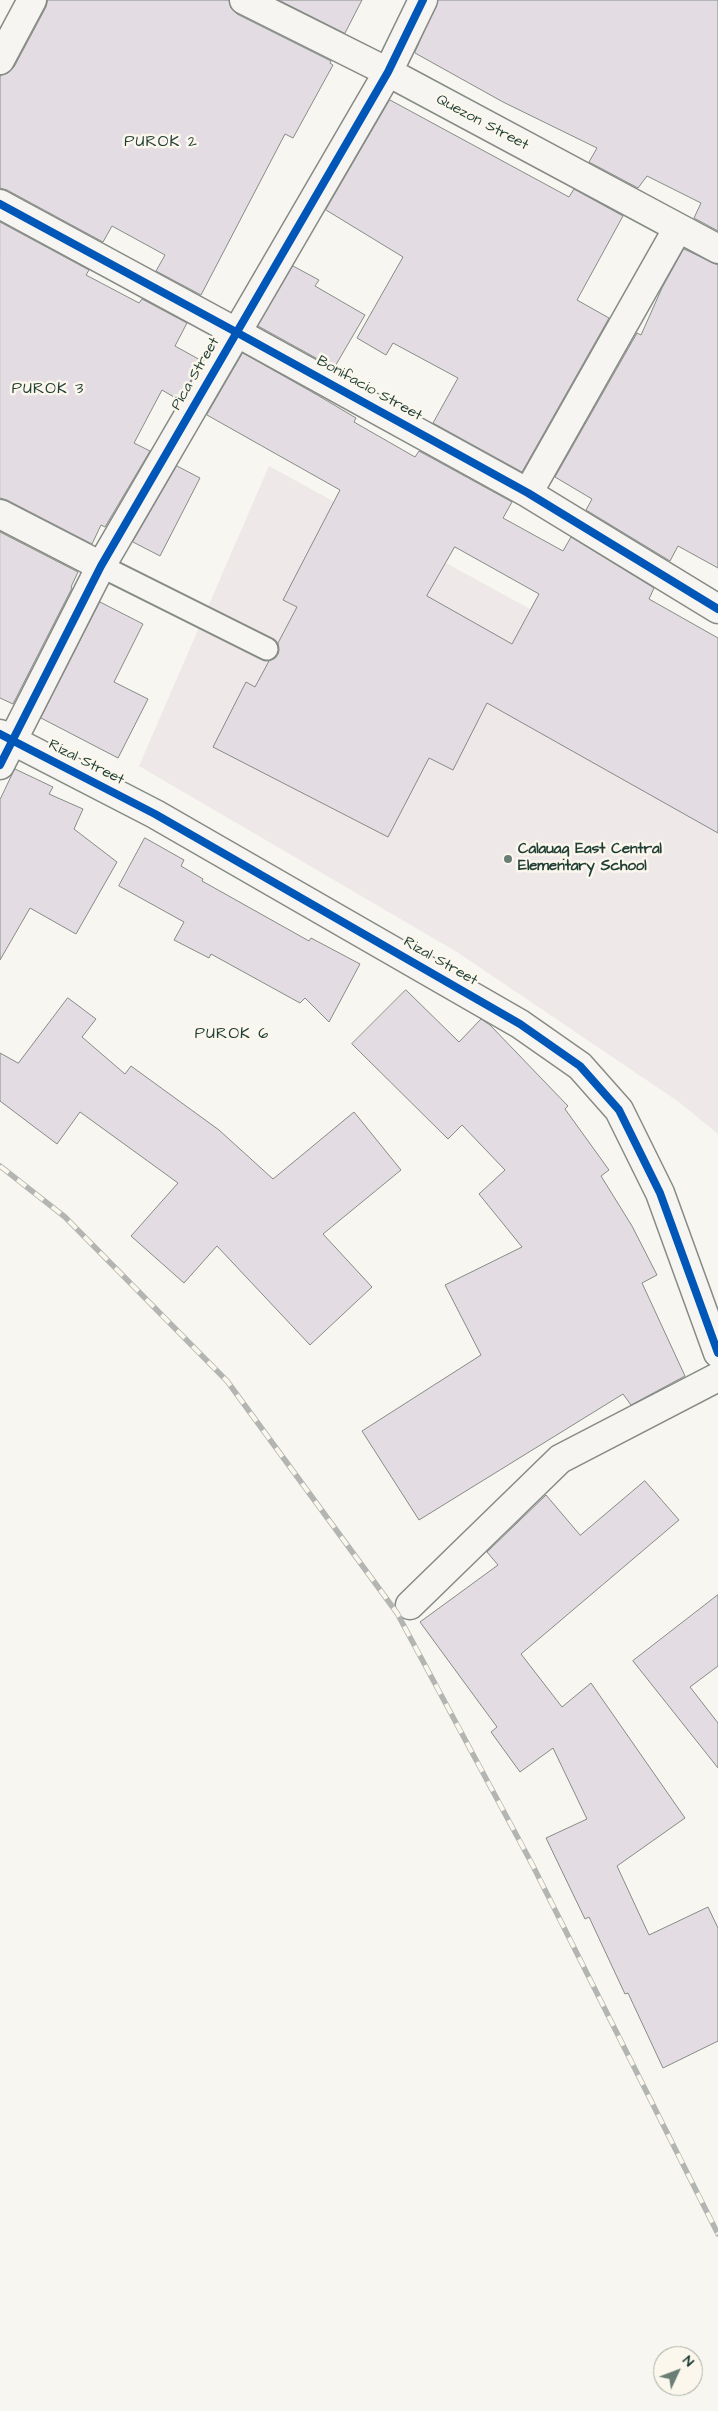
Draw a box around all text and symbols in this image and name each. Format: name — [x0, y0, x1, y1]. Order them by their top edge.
street label: Quezon Street — [433, 91, 531, 155]
district label: PUROK 2 — [123, 133, 199, 153]
street label: Pica Street — [168, 334, 224, 414]
street label: Bonifacio Street — [313, 353, 425, 425]
district label: PUROK 3 — [11, 380, 85, 400]
street label: Rizal Street — [45, 736, 127, 790]
place label: Calauag East Central Elementary School — [518, 841, 662, 876]
marker: Calauag East Central Elementary School — [502, 853, 514, 865]
street label: Rizal Street — [400, 934, 480, 990]
district label: PUROK 6 — [194, 1025, 270, 1045]
north arrow — [653, 2346, 703, 2396]
text: N — [678, 2351, 699, 2371]

